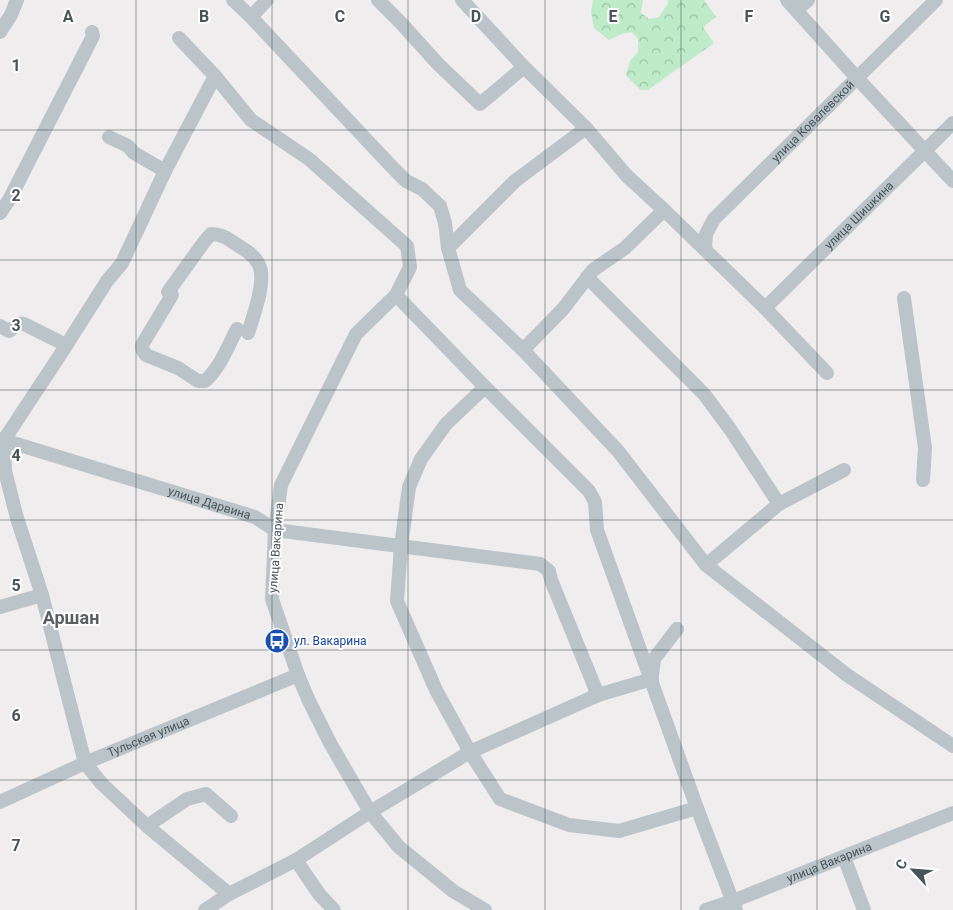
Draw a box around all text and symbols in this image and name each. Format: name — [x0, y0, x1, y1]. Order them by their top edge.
text: A — [63, 7, 74, 26]
text: B — [199, 7, 209, 26]
text: C — [335, 7, 345, 26]
text: D — [471, 7, 481, 26]
text: E — [609, 7, 618, 26]
text: F — [745, 7, 754, 26]
text: G — [880, 7, 891, 26]
text: 1 — [11, 56, 21, 75]
street label: улица Ковалевской — [769, 78, 857, 165]
street label: улица Шишкина — [822, 179, 896, 252]
text: 2 — [11, 186, 21, 205]
text: 3 — [11, 316, 21, 335]
text: 4 — [11, 446, 21, 465]
street label: улица Дарвина — [166, 484, 252, 522]
street label: улица Вакарина — [266, 503, 286, 593]
text: 5 — [11, 576, 21, 595]
district label: Аршан — [43, 607, 99, 628]
bus stop icon: ул. Вакарина — [264, 628, 290, 654]
place label: ул. Вакарина — [294, 634, 367, 648]
text: 6 — [11, 706, 21, 725]
street label: Тульская улица — [105, 714, 191, 760]
text: 7 — [11, 836, 21, 855]
street label: улица Вакарина — [785, 839, 874, 886]
north arrow — [888, 845, 938, 895]
text: С — [892, 857, 911, 872]

